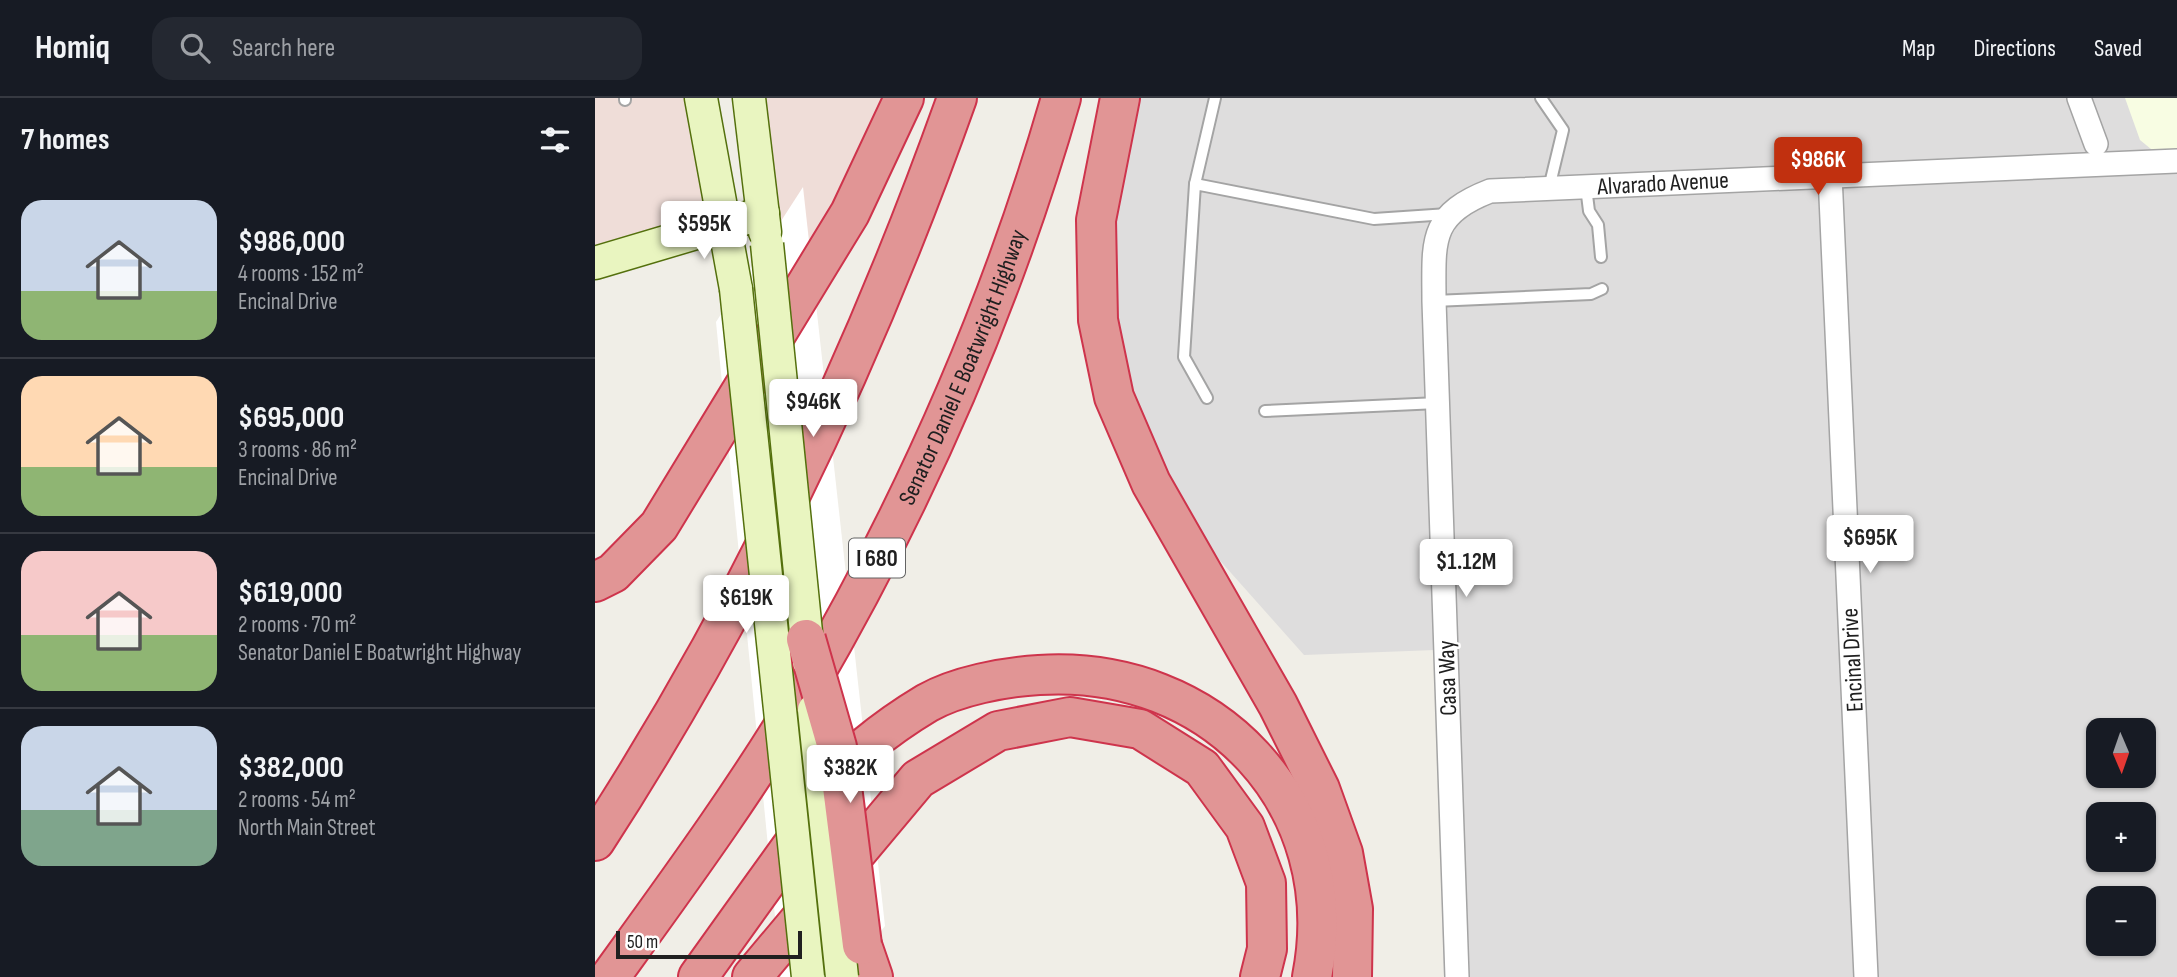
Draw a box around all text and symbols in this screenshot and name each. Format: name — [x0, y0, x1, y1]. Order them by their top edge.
search box — [152, 17, 642, 80]
text: Homiq — [35, 28, 110, 68]
icon: search — [176, 29, 214, 67]
text: Search here — [232, 33, 335, 64]
text: Map — [1902, 34, 1935, 63]
text: Directions — [1973, 34, 2056, 63]
text: Saved — [2094, 34, 2142, 63]
icon: filters — [536, 121, 574, 159]
text: 7 homes — [21, 122, 109, 158]
pin: $986K — [1769, 138, 1867, 197]
text: $986K — [1790, 146, 1846, 174]
street label: Alvarado Avenue — [1596, 166, 1729, 201]
pin: $595K — [655, 202, 753, 261]
text: $595K — [677, 210, 731, 238]
text: $986,000 — [238, 224, 345, 260]
street label: Senator Daniel E Boatwright Highway — [892, 226, 1033, 510]
icon: home — [77, 228, 161, 312]
text: 4 rooms · 152 m² — [238, 260, 364, 288]
text: Encinal Drive — [238, 288, 338, 316]
pin: $946K — [764, 380, 862, 439]
text: $946K — [785, 388, 841, 416]
text: $695,000 — [238, 400, 344, 436]
icon: home — [77, 404, 161, 488]
text: 3 rooms · 86 m² — [238, 436, 357, 464]
text: Encinal Drive — [238, 464, 338, 492]
pin: $695K — [1821, 516, 1919, 575]
text: $695K — [1843, 524, 1897, 552]
road number: I 680 — [849, 538, 905, 578]
pin: $1.12M — [1409, 540, 1523, 599]
text: $1.12M — [1436, 548, 1496, 576]
text: $619,000 — [238, 575, 343, 611]
pin: $619K — [697, 575, 795, 635]
icon: home — [77, 579, 161, 663]
text: $619K — [719, 584, 773, 612]
street label: Encinal Drive — [1835, 607, 1870, 713]
text: 2 rooms · 70 m² — [238, 611, 356, 639]
text: Senator Daniel E Boatwright Highway — [238, 639, 521, 667]
street label: Casa Way — [1432, 640, 1463, 716]
north arrow — [2086, 718, 2156, 788]
map controls — [2086, 718, 2156, 956]
pin: $382K — [801, 746, 899, 805]
text: $382,000 — [238, 750, 344, 786]
icon: home — [77, 754, 161, 838]
text: $382K — [823, 754, 877, 782]
text: 2 rooms · 54 m² — [238, 786, 356, 814]
button: + — [2086, 802, 2156, 872]
text: North Main Street — [238, 814, 376, 842]
button: − — [2086, 886, 2156, 956]
scale bar — [616, 928, 801, 960]
text: 50 m — [627, 931, 658, 954]

